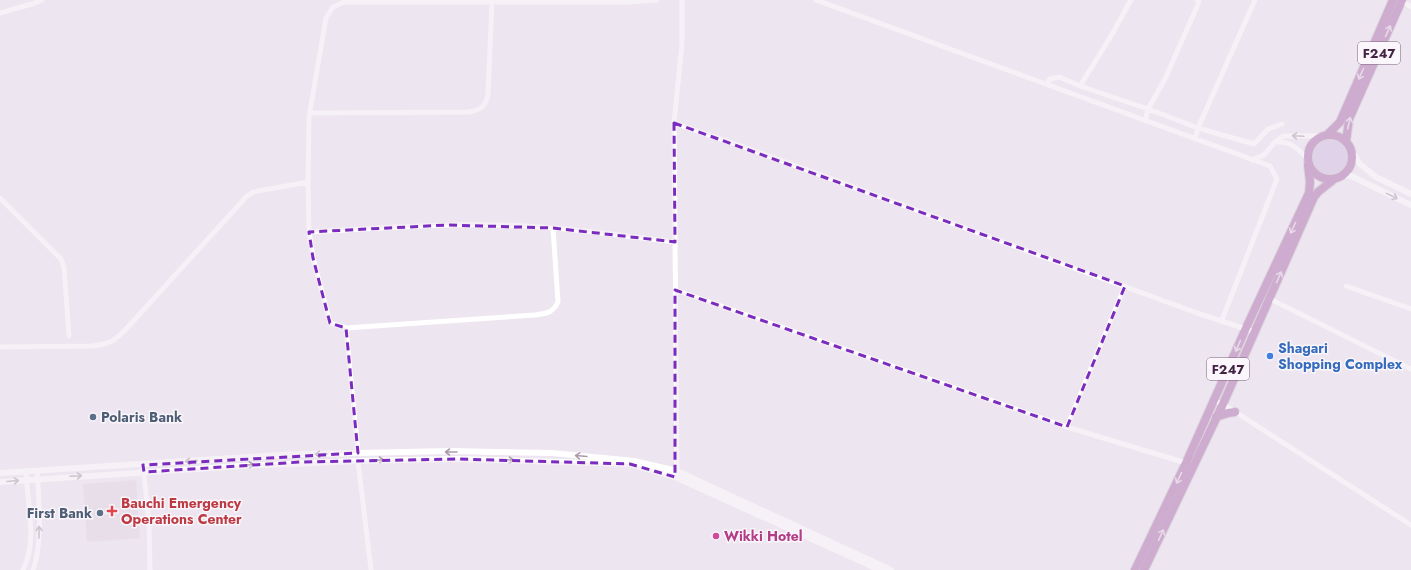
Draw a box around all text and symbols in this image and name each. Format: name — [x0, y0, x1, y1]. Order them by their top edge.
one-way arrow — [1385, 25, 1392, 37]
road number: F247 — [1358, 42, 1400, 64]
one-way arrow — [1357, 68, 1364, 80]
one-way arrow — [1345, 117, 1353, 130]
one-way arrow — [1292, 133, 1305, 140]
one-way arrow — [1386, 193, 1398, 200]
one-way arrow — [1289, 222, 1296, 234]
one-way arrow — [1276, 271, 1283, 283]
place label: Shagari Shopping Complex — [1278, 338, 1403, 374]
one-way arrow — [1234, 340, 1241, 352]
marker: Shagari Shopping Complex — [1265, 351, 1275, 361]
road number: F247 — [1207, 358, 1249, 380]
place label: Polaris Bank — [101, 407, 182, 427]
marker: Polaris Bank — [88, 412, 98, 422]
one-way arrow — [445, 448, 458, 456]
one-way arrow — [315, 450, 328, 457]
one-way arrow — [575, 452, 588, 460]
one-way arrow — [371, 456, 384, 464]
one-way arrow — [501, 457, 514, 464]
one-way arrow — [185, 458, 198, 465]
one-way arrow — [241, 462, 254, 469]
one-way arrow — [1175, 471, 1182, 483]
one-way arrow — [69, 473, 82, 480]
one-way arrow — [6, 477, 19, 484]
place label: Bauchi Emergency Operations Center — [121, 493, 242, 529]
place label: First Bank — [27, 503, 92, 523]
marker: Bauchi Emergency Operations Center — [106, 505, 118, 517]
marker: First Bank — [95, 508, 105, 518]
one-way arrow — [35, 526, 43, 539]
place label: Wikki Hotel — [724, 526, 803, 546]
one-way arrow — [1158, 529, 1165, 541]
marker: Wikki Hotel — [711, 531, 721, 541]

